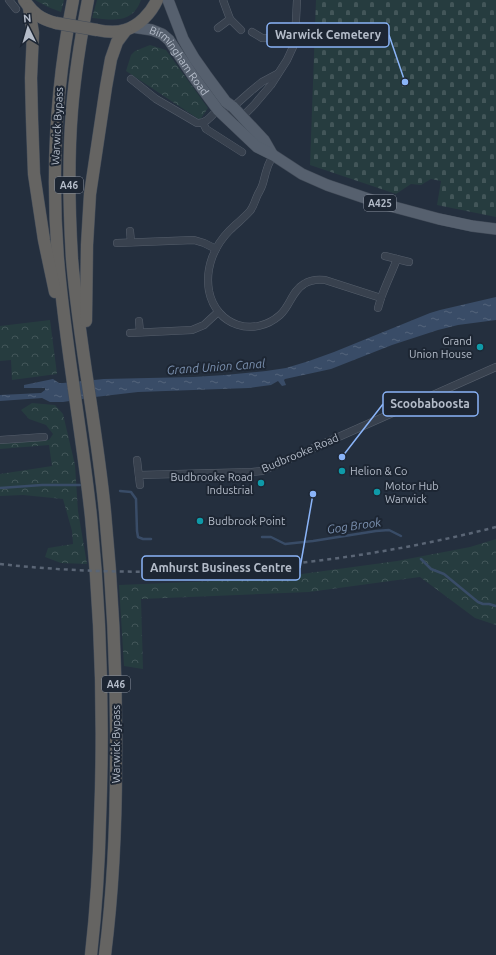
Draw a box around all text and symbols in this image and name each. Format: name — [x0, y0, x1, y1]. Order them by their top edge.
north arrow — [8, 8, 48, 48]
text: N — [23, 12, 32, 24]
callout: Warwick Cemetery — [267, 23, 389, 47]
street label: Birmingham Road — [148, 24, 211, 98]
text: Warwick Cemetery — [275, 28, 382, 41]
street label: Warwick Bypass — [49, 86, 65, 165]
road number: A46 — [55, 177, 83, 193]
road number: A425 — [364, 195, 396, 211]
place label: Grand Union House — [409, 335, 472, 360]
marker: Grand Union House — [475, 342, 485, 352]
water label: Grand Union Canal — [166, 357, 266, 376]
callout: Scoobaboosta — [383, 392, 478, 416]
text: Scoobaboosta — [390, 397, 470, 410]
street label: Budbrooke Road — [260, 431, 340, 475]
place label: Helion & Co — [350, 465, 407, 477]
marker: Helion & Co — [337, 466, 347, 476]
place label: Budbrooke Road Industrial — [171, 471, 253, 496]
marker: Budbrooke Road Industrial — [256, 478, 266, 488]
place label: Motor Hub Warwick — [385, 480, 439, 505]
marker: Motor Hub Warwick — [372, 487, 382, 497]
place label: Budbrook Point — [208, 515, 286, 527]
water label: Gog Brook — [326, 515, 383, 536]
marker: Budbrook Point — [195, 516, 205, 526]
callout: Amhurst Business Centre — [142, 556, 300, 580]
text: Amhurst Business Centre — [150, 561, 292, 574]
road number: A46 — [102, 676, 130, 692]
street label: Warwick Bypass — [110, 705, 122, 783]

